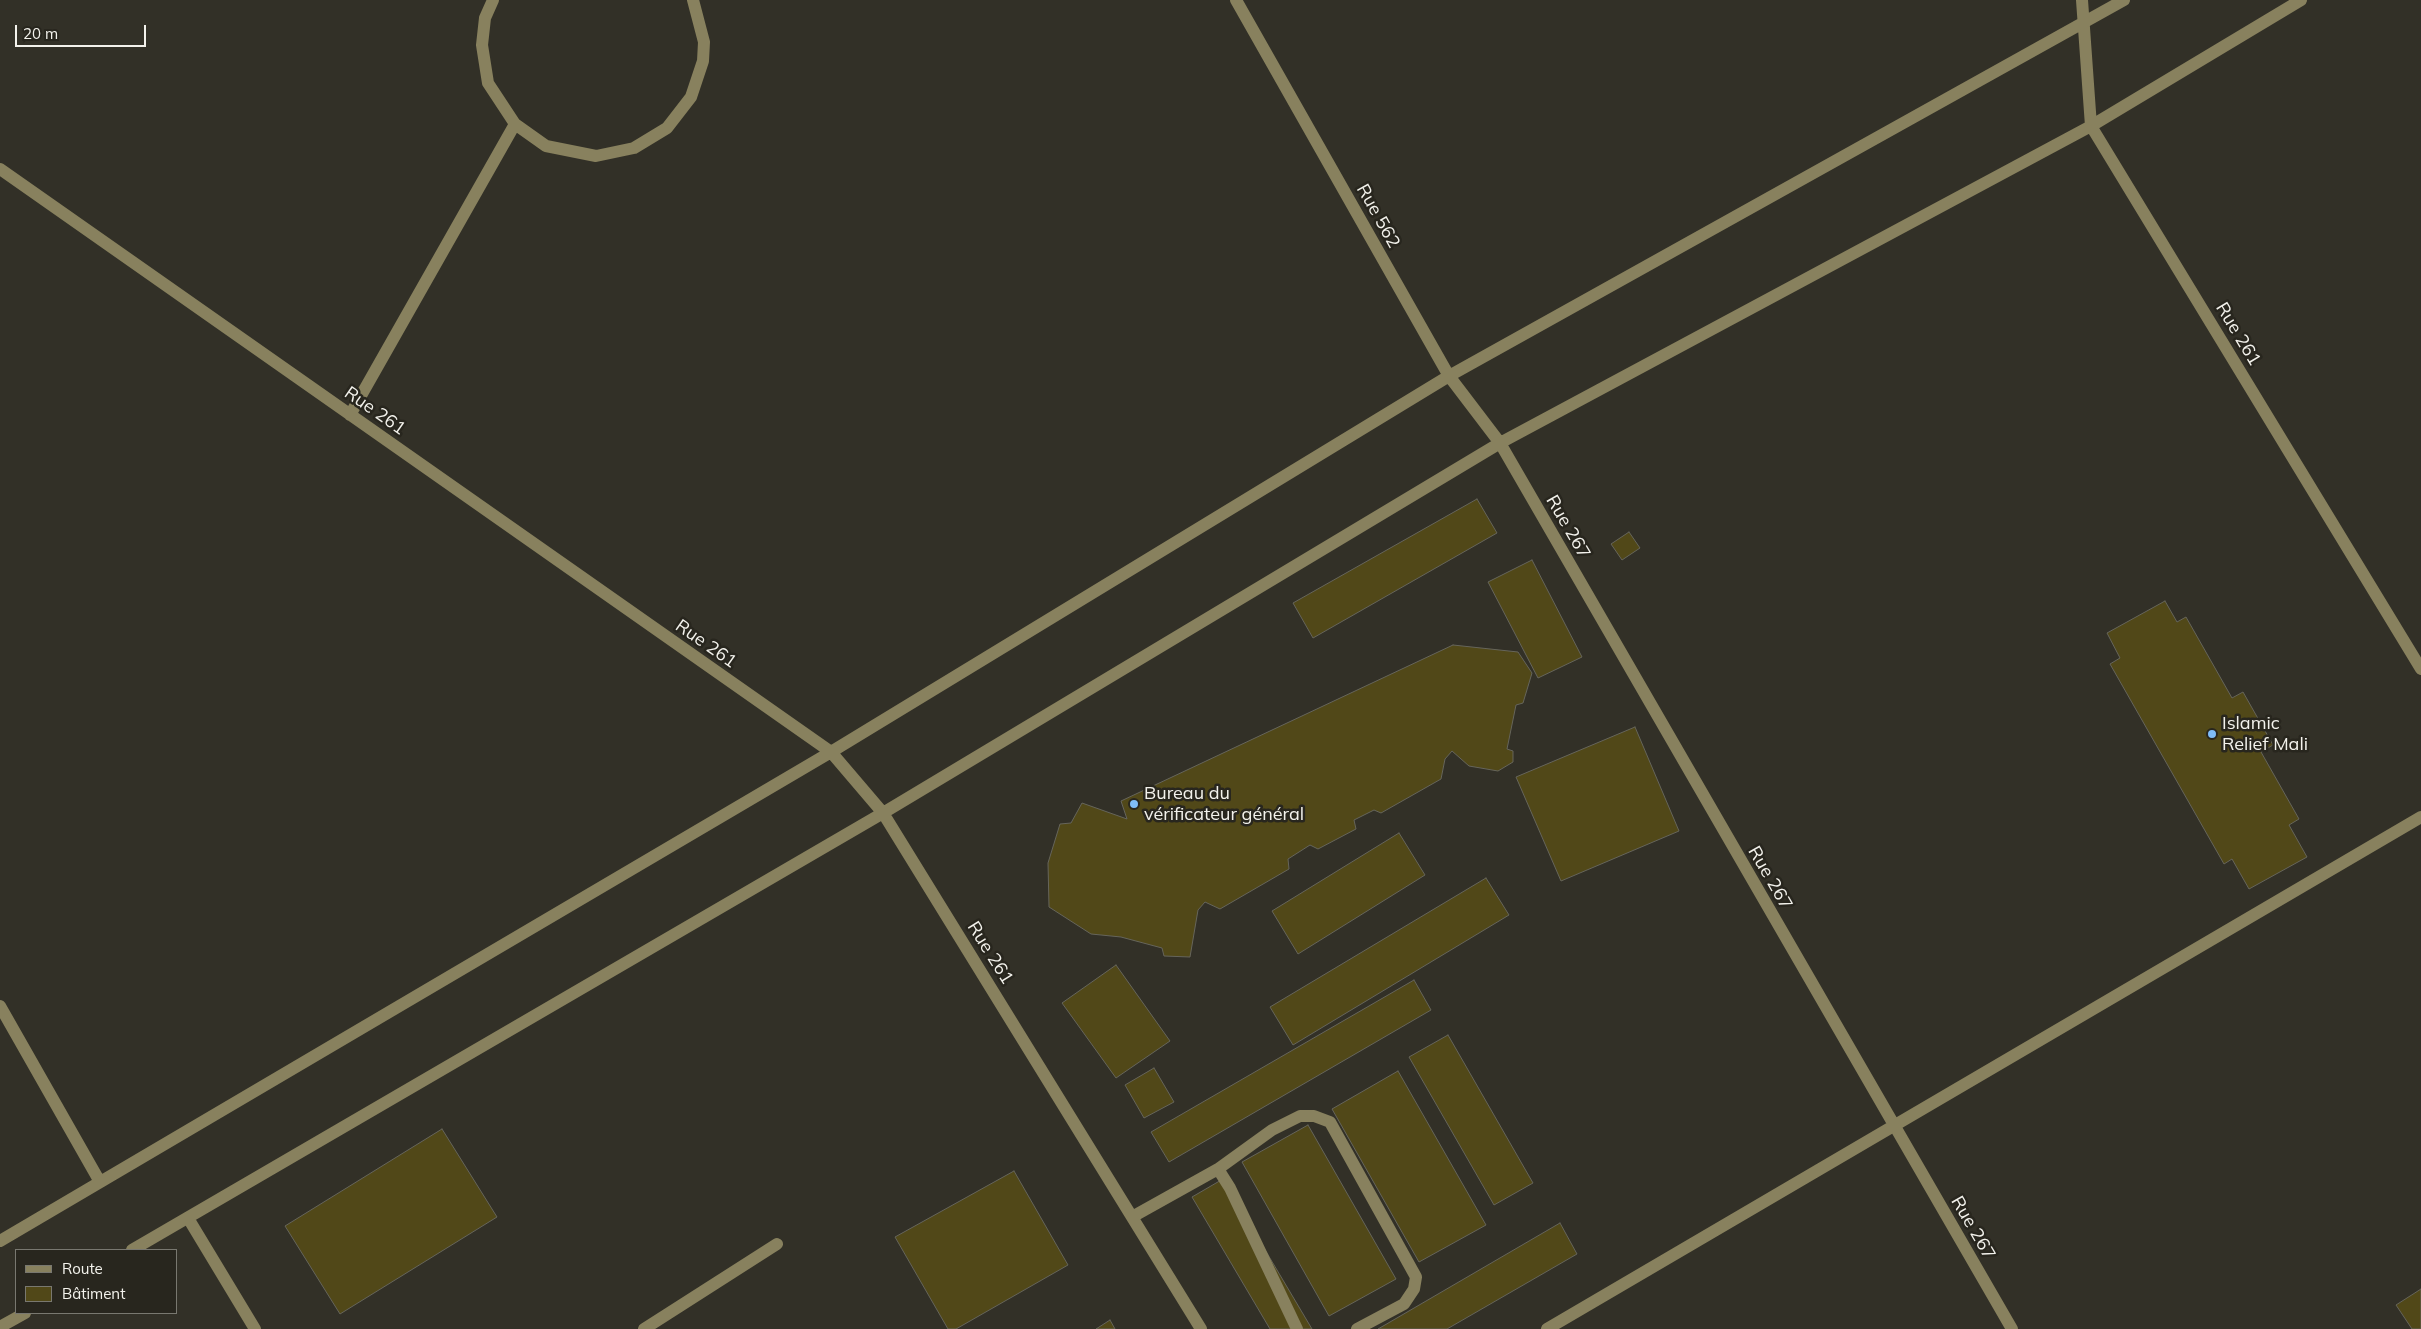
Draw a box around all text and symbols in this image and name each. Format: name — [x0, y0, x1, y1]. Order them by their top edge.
scale bar — [18, 15, 149, 47]
text: 20 m — [23, 24, 58, 43]
street label: Rue 562 — [1352, 180, 1404, 252]
street label: Rue 261 — [2211, 299, 2265, 369]
street label: Rue 261 — [340, 382, 410, 440]
street label: Rue 267 — [1541, 491, 1595, 563]
street label: Rue 261 — [671, 615, 741, 673]
place label: Islamic Relief Mali — [2222, 713, 2308, 756]
marker: Islamic Relief Mali — [2206, 728, 2218, 740]
place label: Bureau du vérificateur général — [1144, 783, 1304, 826]
marker: Bureau du vérificateur général — [1128, 798, 1140, 810]
street label: Rue 267 — [1743, 842, 1797, 914]
street label: Rue 261 — [962, 918, 1018, 988]
street label: Rue 267 — [1946, 1192, 2000, 1264]
legend — [15, 1249, 178, 1314]
text: Route — [62, 1259, 103, 1278]
text: Bâtiment — [62, 1284, 125, 1303]

